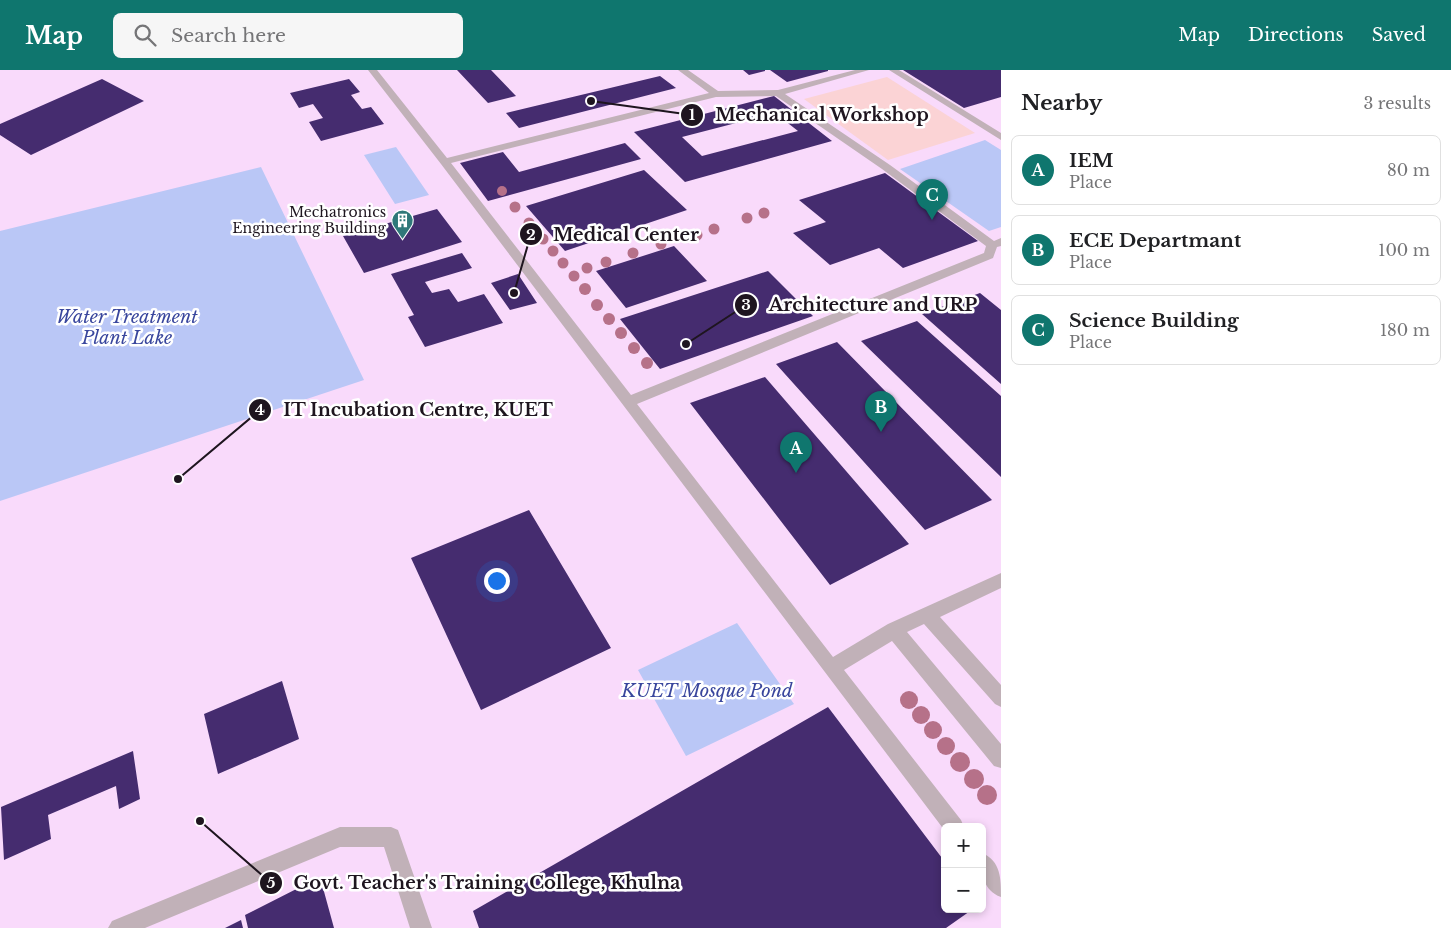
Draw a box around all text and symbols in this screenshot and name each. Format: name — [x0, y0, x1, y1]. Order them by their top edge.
search box — [113, 13, 463, 58]
text: Map — [25, 21, 83, 50]
icon: search — [131, 21, 159, 49]
text: Search here — [171, 24, 286, 47]
text: Map — [1178, 24, 1220, 46]
text: Directions — [1248, 24, 1344, 46]
text: Saved — [1372, 24, 1426, 46]
text: Nearby — [1021, 90, 1102, 116]
text: 3 results — [1363, 93, 1431, 113]
callout: Mechanical Workshop — [680, 99, 939, 132]
text: Mechanical Workshop — [715, 104, 929, 126]
text: 1 — [689, 105, 696, 124]
text: IEM — [1069, 149, 1113, 172]
text: A — [1032, 160, 1044, 180]
text: 80 m — [1387, 160, 1430, 180]
text: Place — [1069, 172, 1112, 192]
pin: C — [916, 179, 948, 220]
place label: Mechatronics Engineering Building — [232, 203, 387, 237]
building icon: Mechatronics Engineering Building — [390, 208, 414, 239]
callout: Medical Center — [518, 218, 710, 251]
text: Medical Center — [553, 224, 699, 246]
text: 2 — [526, 225, 536, 244]
text: ECE Departmant — [1069, 229, 1241, 252]
text: B — [1032, 240, 1044, 260]
text: 100 m — [1378, 240, 1430, 260]
text: Place — [1069, 252, 1112, 272]
callout: Architecture and URP — [734, 288, 987, 321]
text: Architecture and URP — [768, 294, 977, 316]
text: 3 — [741, 295, 751, 314]
water label: Water Treatment Plant Lake — [56, 306, 198, 349]
text: Science Building — [1069, 309, 1239, 332]
text: C — [1031, 320, 1045, 340]
text: 180 m — [1380, 320, 1430, 340]
text: Place — [1069, 332, 1112, 352]
pin: B — [865, 391, 897, 432]
callout: IT Incubation Centre, KUET — [248, 393, 563, 426]
text: IT Incubation Centre, KUET — [283, 399, 553, 421]
text: 4 — [255, 400, 265, 419]
pin: A — [780, 432, 812, 473]
your location — [484, 568, 510, 594]
water label: KUET Mosque Pond — [620, 680, 793, 702]
map controls — [941, 823, 986, 913]
button: + — [941, 823, 986, 868]
callout: Govt. Teacher's Training College, Khulna — [258, 867, 691, 900]
button: − — [941, 868, 986, 913]
text: Govt. Teacher's Training College, Khulna — [294, 872, 681, 894]
text: 5 — [267, 873, 276, 892]

